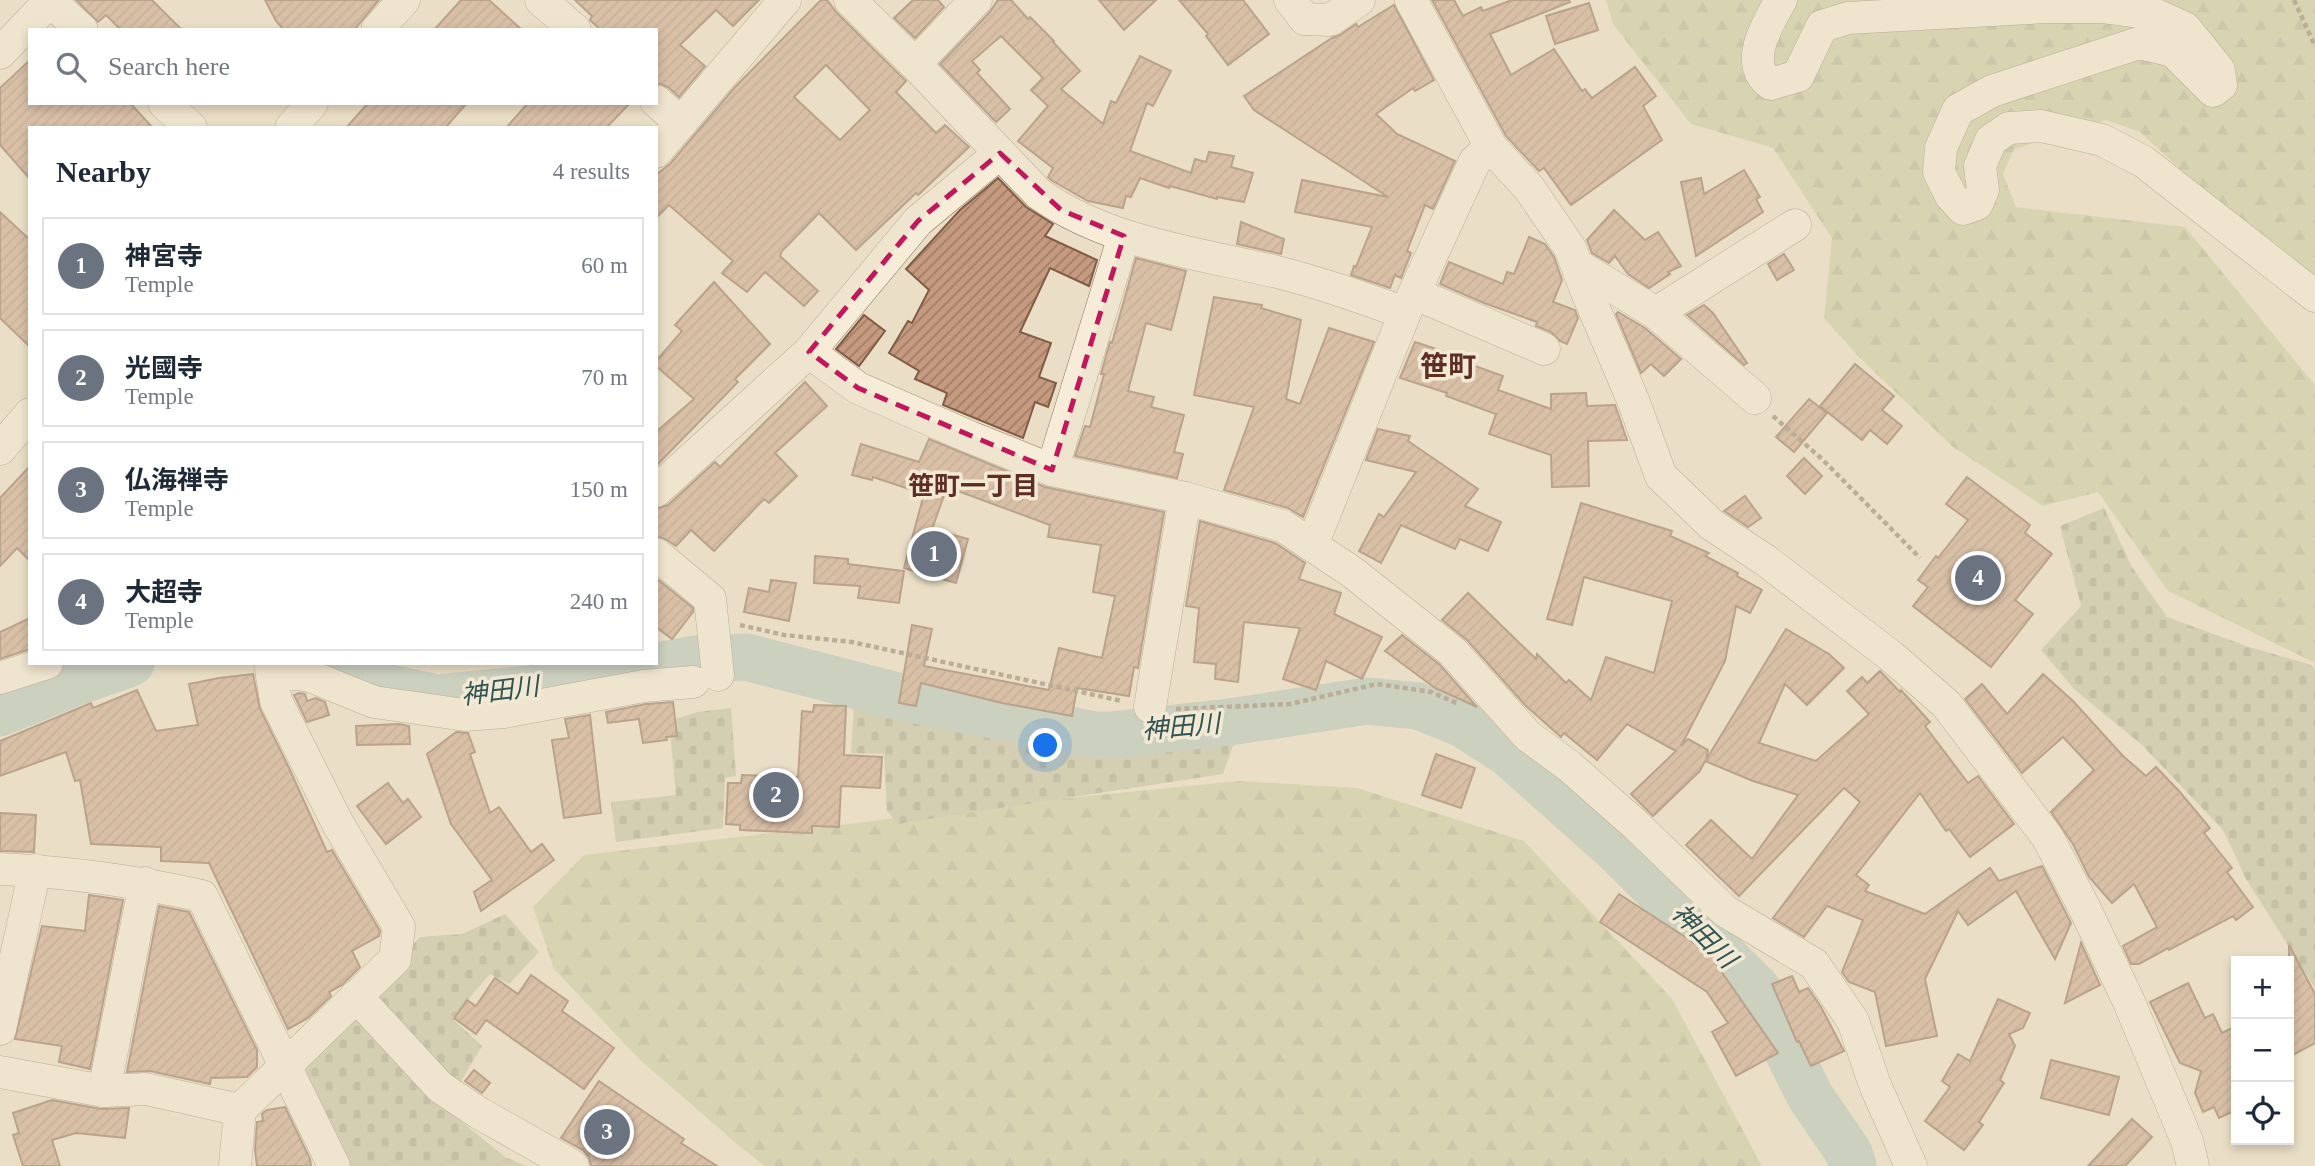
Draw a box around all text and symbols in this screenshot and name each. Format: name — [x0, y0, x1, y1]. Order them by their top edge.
search box — [28, 28, 658, 105]
icon: search — [52, 48, 90, 86]
text: Search here — [108, 52, 230, 81]
text: Nearby — [56, 155, 151, 188]
text: 4 results — [553, 159, 630, 184]
text: 神宮寺 — [125, 242, 203, 271]
text: 1 — [75, 253, 87, 278]
text: 60 m — [581, 253, 628, 278]
text: Temple — [125, 272, 194, 297]
district label: 笹町 — [1420, 351, 1476, 382]
text: 光國寺 — [125, 354, 203, 383]
text: 2 — [75, 365, 87, 390]
text: 70 m — [581, 365, 628, 390]
text: Temple — [125, 384, 194, 409]
text: 仏海禅寺 — [125, 466, 229, 495]
district label: 笹町一丁目 — [908, 472, 1038, 501]
text: 3 — [75, 477, 87, 502]
text: 150 m — [570, 477, 628, 502]
text: Temple — [125, 496, 194, 521]
pin: 1 — [911, 528, 957, 580]
pin: 4 — [1955, 552, 2001, 604]
text: 大超寺 — [125, 578, 203, 607]
text: 4 — [75, 589, 87, 614]
text: 240 m — [570, 589, 628, 614]
text: Temple — [125, 608, 194, 633]
water label: 神田川 — [460, 671, 543, 710]
water label: 神田川 — [1141, 709, 1224, 745]
your location — [1028, 728, 1062, 762]
pin: 2 — [753, 769, 799, 821]
water label: 神田川 — [1666, 898, 1744, 976]
map controls — [2231, 956, 2294, 1145]
button: + — [2231, 956, 2294, 1019]
button: − — [2231, 1019, 2294, 1082]
button: locate — [2231, 1082, 2294, 1145]
pin: 3 — [584, 1106, 630, 1158]

